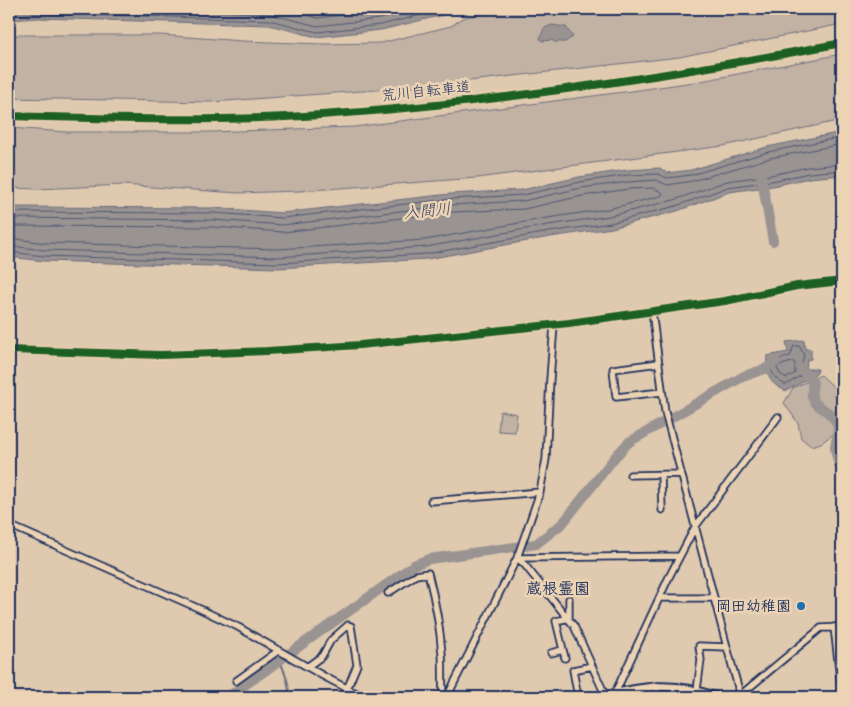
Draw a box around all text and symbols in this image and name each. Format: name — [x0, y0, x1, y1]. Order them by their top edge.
street label: 荒川自転車道 — [380, 73, 472, 109]
water label: 入間川 — [402, 194, 452, 227]
district label: 蔵根霊園 — [526, 574, 590, 603]
place label: 岡田幼稚園 — [716, 593, 791, 619]
marker: 岡田幼稚園 — [795, 600, 807, 612]

